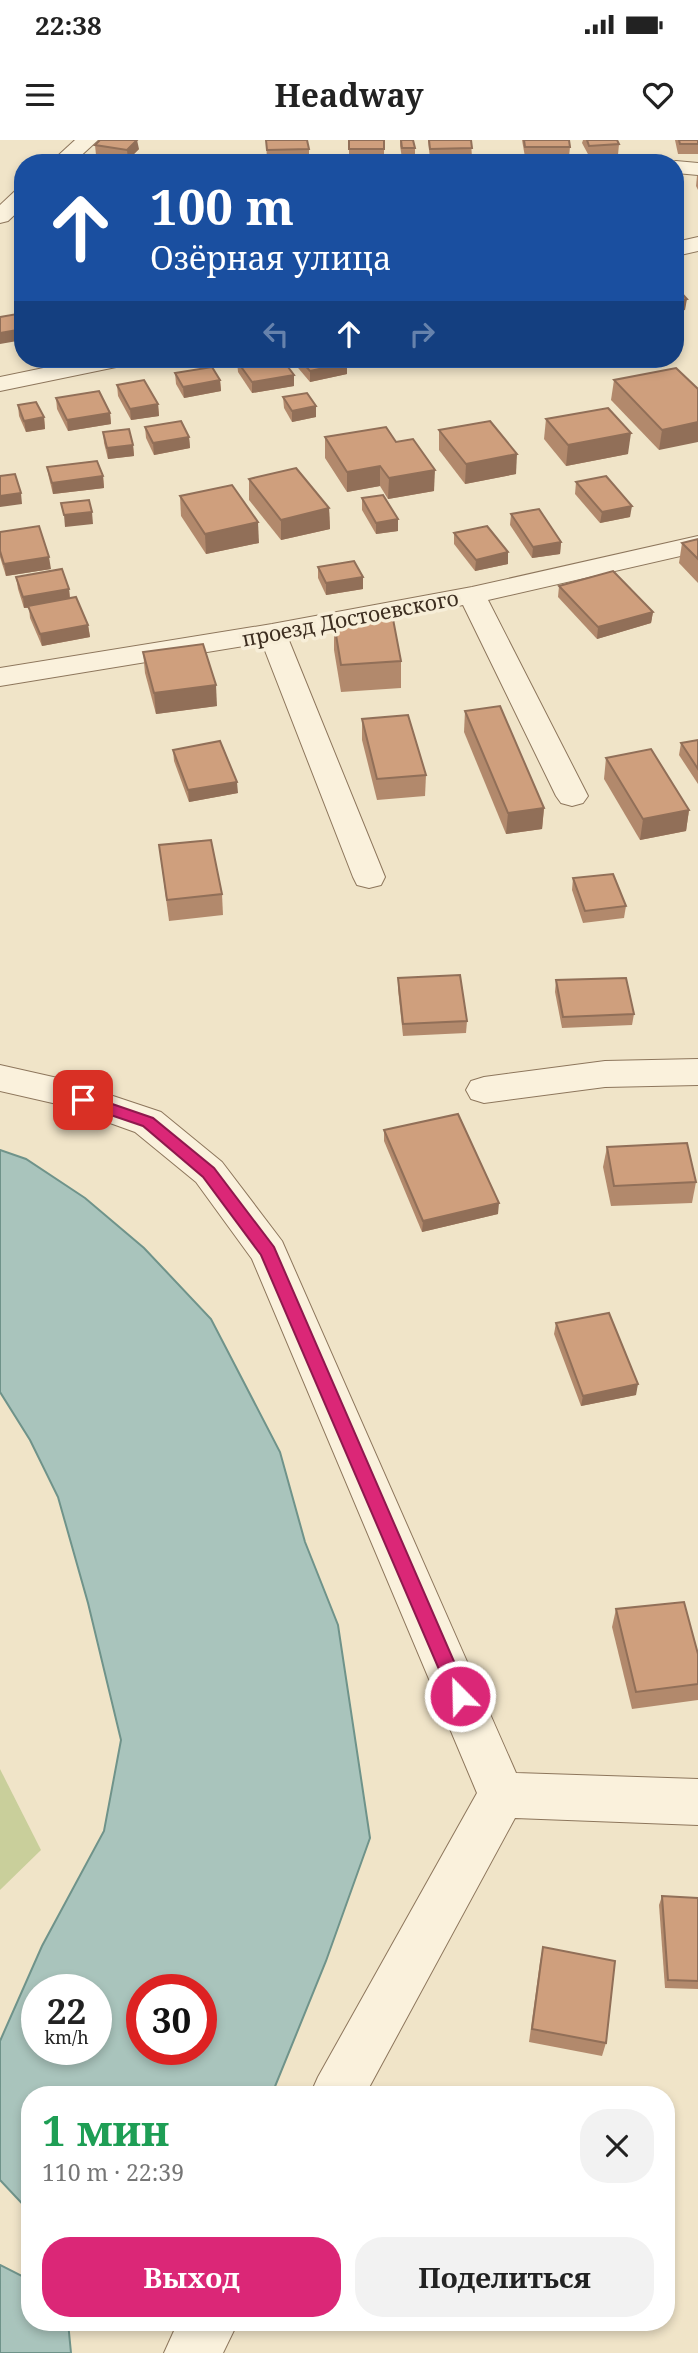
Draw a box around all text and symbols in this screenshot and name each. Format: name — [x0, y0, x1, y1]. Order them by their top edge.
text: 22:38 — [35, 7, 102, 43]
text: Headway — [275, 73, 423, 116]
icon: menu — [21, 76, 59, 114]
icon: heart — [639, 76, 677, 114]
text: 100 m — [150, 173, 294, 239]
icon: ahead — [35, 182, 126, 273]
text: Озёрная улица — [150, 236, 391, 279]
icon: left — [257, 315, 295, 353]
icon: ahead — [330, 315, 368, 353]
icon: right — [403, 315, 441, 353]
street label: проезд Достоевского — [239, 583, 461, 653]
pin — [53, 1070, 113, 1130]
icon: arrive — [64, 1081, 102, 1119]
position arrow — [423, 1659, 497, 1733]
speed limit sign: 30 — [126, 1974, 217, 2065]
text: 22 — [47, 1987, 86, 2034]
text: km/h — [44, 2025, 89, 2049]
text: 1 мин — [42, 2101, 169, 2158]
button: close — [580, 2109, 654, 2183]
text: 110 m · 22:39 — [42, 2156, 184, 2188]
button: Выход — [42, 2237, 341, 2317]
button: Поделиться — [355, 2237, 654, 2317]

